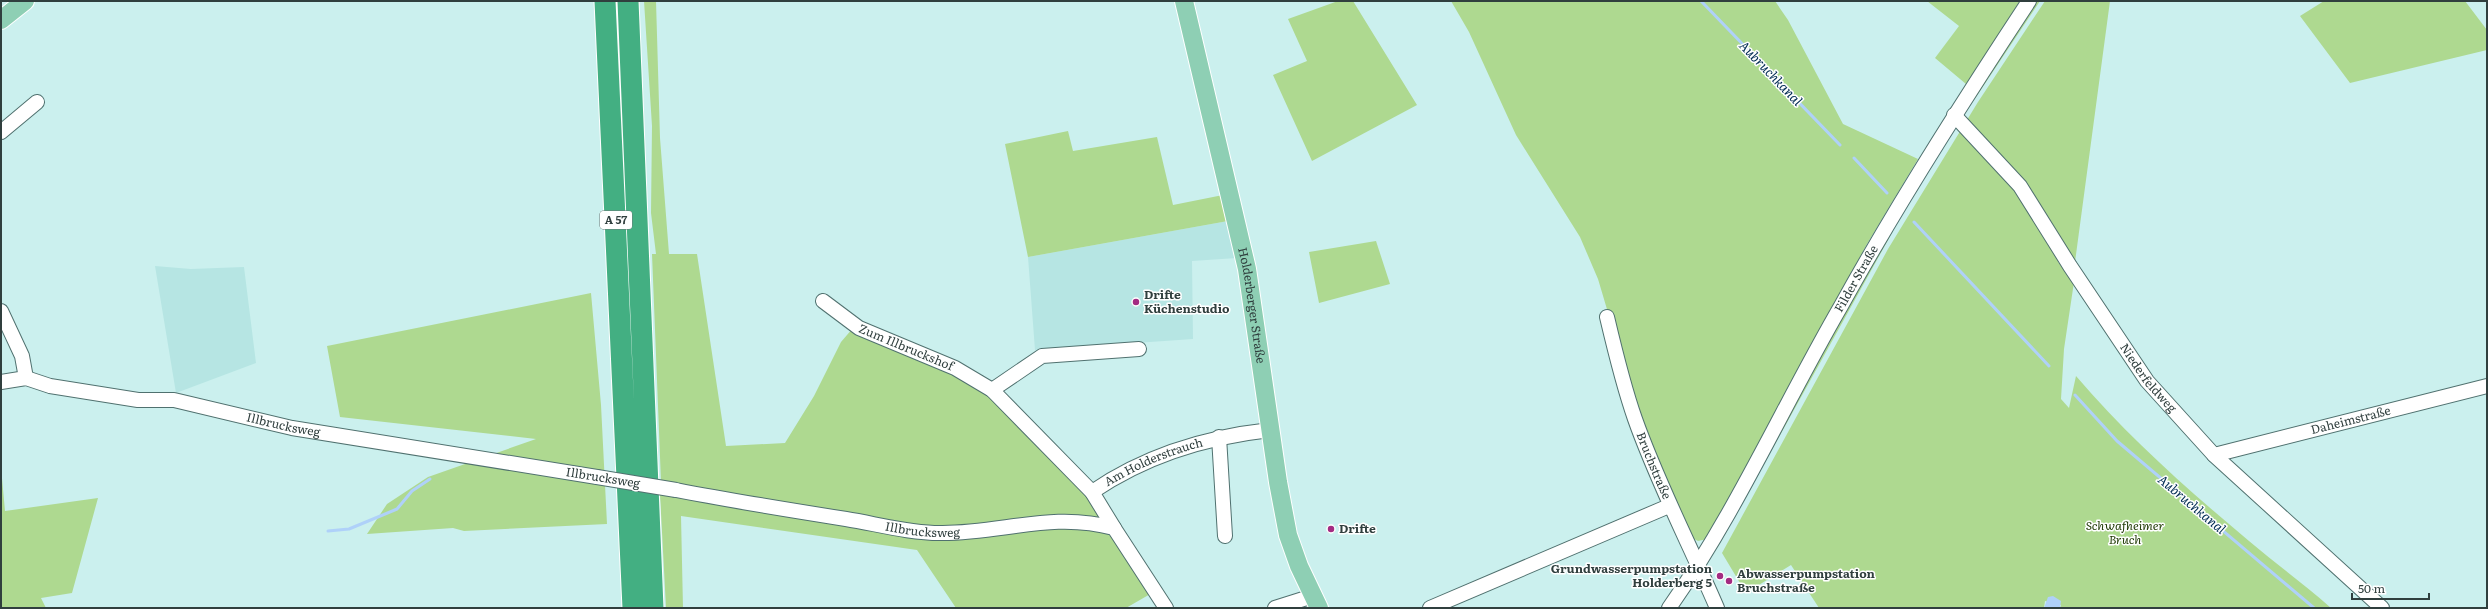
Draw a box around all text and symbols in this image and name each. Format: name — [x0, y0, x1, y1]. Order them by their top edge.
water label: Aubruchkanal — [1735, 36, 1807, 110]
road number: A 57 — [600, 211, 632, 229]
street label: Filder Straße — [1829, 241, 1882, 315]
street label: Holderberger Straße — [1234, 245, 1271, 365]
place label: Drifte Küchenstudio — [1144, 285, 1230, 317]
marker: Drifte Küchenstudio — [1131, 297, 1141, 307]
street label: Zum Illbruckshof — [856, 319, 958, 375]
street label: Niederfeldweg — [2116, 339, 2182, 416]
street label: Daheimstraße — [2309, 401, 2392, 438]
street label: Illbrucksweg — [245, 408, 322, 440]
street label: Bruchstraße — [1632, 429, 1677, 502]
street label: Am Holderstrauch — [1100, 433, 1205, 490]
street label: Illbrucksweg — [565, 462, 642, 492]
water label: Aubruchkanal — [2154, 469, 2231, 538]
park label: Schwafheimer Bruch — [2086, 516, 2165, 548]
street label: Illbrucksweg — [884, 517, 961, 541]
place label: Drifte — [1339, 519, 1376, 537]
marker: Drifte — [1326, 524, 1336, 534]
place label: Grundwasserpumpstation Holderberg 5 — [1551, 559, 1713, 591]
place label: Abwasserpumpstation Bruchstraße — [1737, 564, 1876, 596]
marker: Grundwasserpumpstation Holderberg 5 — [1715, 571, 1725, 581]
scale bar — [2352, 575, 2429, 601]
marker: Abwasserpumpstation Bruchstraße — [1724, 576, 1734, 586]
text: 50 m — [2358, 579, 2385, 597]

